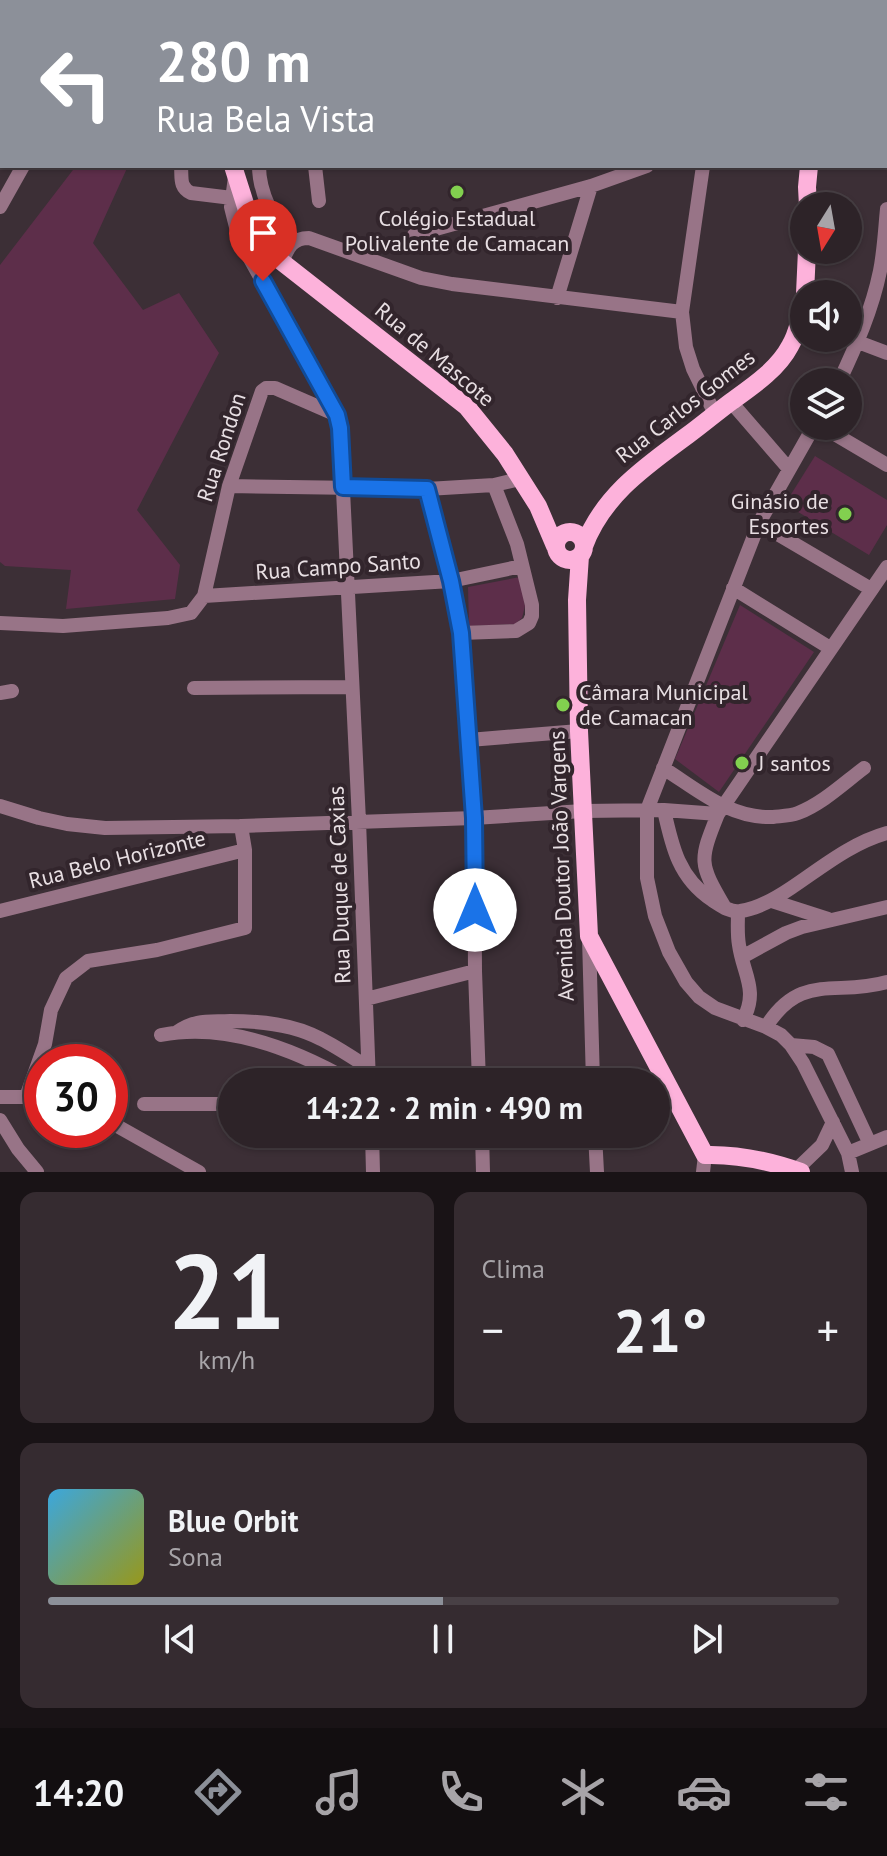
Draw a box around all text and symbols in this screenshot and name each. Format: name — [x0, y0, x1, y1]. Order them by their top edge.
text: 280 m — [156, 25, 311, 97]
icon: left — [24, 32, 128, 136]
text: Rua Bela Vista — [156, 95, 375, 142]
marker: Colégio Estadual Polivalente de Camacan — [448, 183, 466, 201]
north arrow — [790, 192, 862, 264]
map controls — [790, 192, 862, 440]
pin — [229, 199, 297, 281]
place label: Colégio Estadual Polivalente de Camacan — [345, 204, 569, 257]
icon: arrive — [241, 211, 285, 255]
button: sound — [790, 280, 862, 352]
street label: Rua de Mascote — [369, 296, 501, 412]
street label: Rua Carlos Gomes — [610, 343, 760, 469]
button: layers — [790, 368, 862, 440]
street label: Rua Rondon — [190, 389, 252, 505]
place label: Ginásio de Esportes — [731, 487, 829, 540]
marker: Ginásio de Esportes — [836, 505, 854, 523]
street label: Rua Campo Santo — [254, 546, 422, 586]
place label: Câmara Municipal de Camacan — [579, 678, 748, 731]
marker: Câmara Municipal de Camacan — [554, 696, 572, 714]
street label: Avenida Doutor João Vargens — [542, 730, 580, 1002]
place label: J santos — [757, 749, 831, 777]
marker: J santos — [733, 754, 751, 772]
street label: Rua Duque de Caxias — [322, 786, 356, 984]
street label: Rua Belo Horizonte — [26, 823, 208, 895]
position arrow — [433, 868, 517, 952]
speed limit sign: 30 — [24, 1044, 128, 1148]
text: 14:22 · 2 min · 490 m — [305, 1088, 583, 1127]
text: 21 — [168, 1223, 286, 1358]
text: Clima — [482, 1252, 545, 1285]
text: 21° — [613, 1291, 707, 1369]
text: − — [482, 1301, 504, 1358]
text: + — [817, 1301, 839, 1358]
text: km/h — [198, 1343, 255, 1376]
text: Blue Orbit — [168, 1501, 298, 1540]
text: Sona — [168, 1540, 223, 1573]
icon: previous — [158, 1617, 202, 1661]
icon: pause — [421, 1617, 465, 1661]
icon: next — [685, 1617, 729, 1661]
icon: directions — [190, 1764, 246, 1820]
icon: music — [311, 1764, 367, 1820]
icon: phone — [433, 1764, 489, 1820]
icon: climate — [555, 1764, 611, 1820]
icon: car — [676, 1764, 732, 1820]
icon: filters — [798, 1764, 854, 1820]
text: 14:20 — [33, 1769, 124, 1816]

